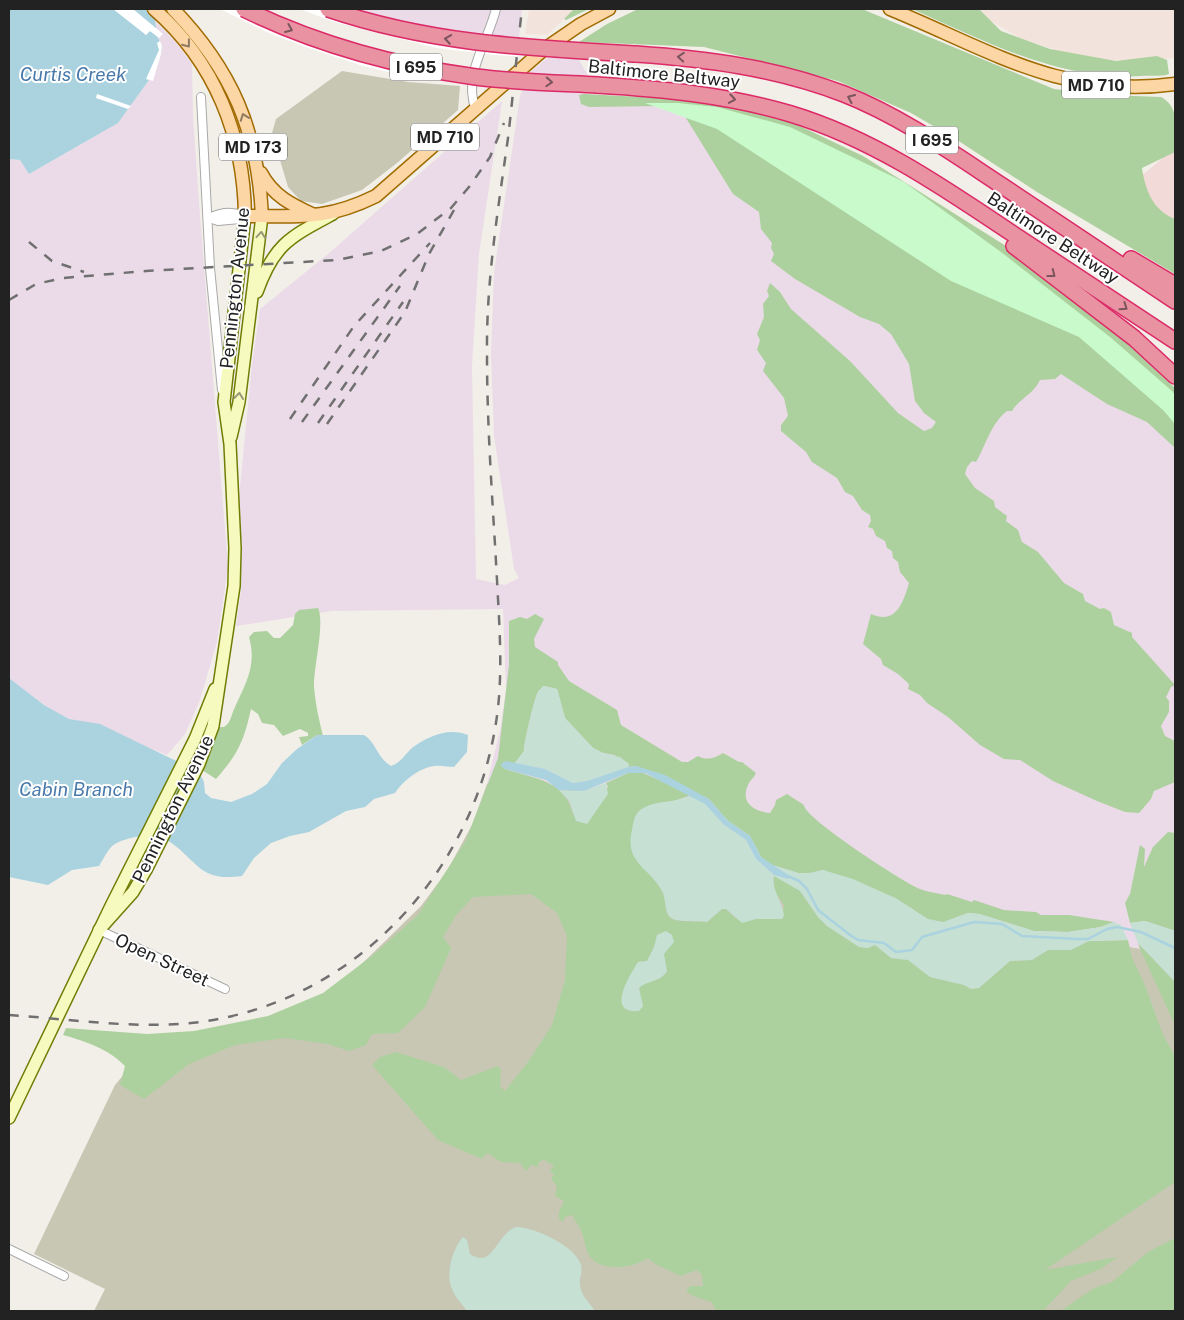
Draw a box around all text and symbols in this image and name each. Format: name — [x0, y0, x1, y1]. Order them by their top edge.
one-way arrow — [284, 23, 293, 33]
one-way arrow — [444, 34, 452, 44]
one-way arrow — [182, 38, 190, 47]
one-way arrow — [676, 52, 684, 63]
road number: I 695 — [390, 54, 442, 80]
street label: Baltimore Beltway — [587, 55, 741, 92]
water label: Curtis Creek — [20, 63, 127, 85]
road number: MD 710 — [1062, 72, 1130, 98]
one-way arrow — [545, 77, 553, 88]
one-way arrow — [847, 93, 856, 104]
one-way arrow — [728, 94, 737, 104]
one-way arrow — [240, 113, 250, 122]
road number: MD 710 — [411, 124, 479, 150]
road number: I 695 — [906, 126, 958, 154]
road number: MD 173 — [219, 134, 287, 160]
street label: Baltimore Beltway — [984, 187, 1123, 288]
street label: Pennington Avenue — [216, 206, 253, 370]
one-way arrow — [255, 231, 266, 239]
one-way arrow — [1046, 269, 1055, 277]
one-way arrow — [1118, 301, 1127, 310]
one-way arrow — [233, 392, 244, 400]
street label: Pennington Avenue — [128, 731, 218, 886]
water label: Cabin Branch — [19, 778, 133, 800]
street label: Open Street — [112, 929, 213, 990]

